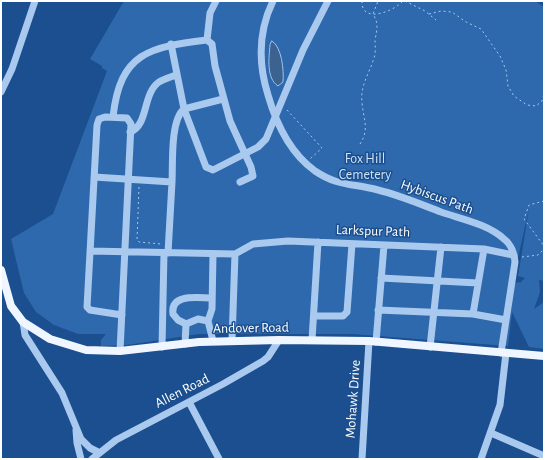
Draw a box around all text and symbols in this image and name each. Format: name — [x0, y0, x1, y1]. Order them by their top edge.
park label: Fox Hill Cemetery — [339, 151, 391, 184]
street label: Hybiscus Path — [398, 176, 476, 218]
street label: Larkspur Path — [336, 221, 410, 241]
street label: Andover Road — [213, 319, 289, 337]
street label: Mohawk Drive — [342, 359, 364, 439]
street label: Allen Road — [152, 370, 212, 412]

